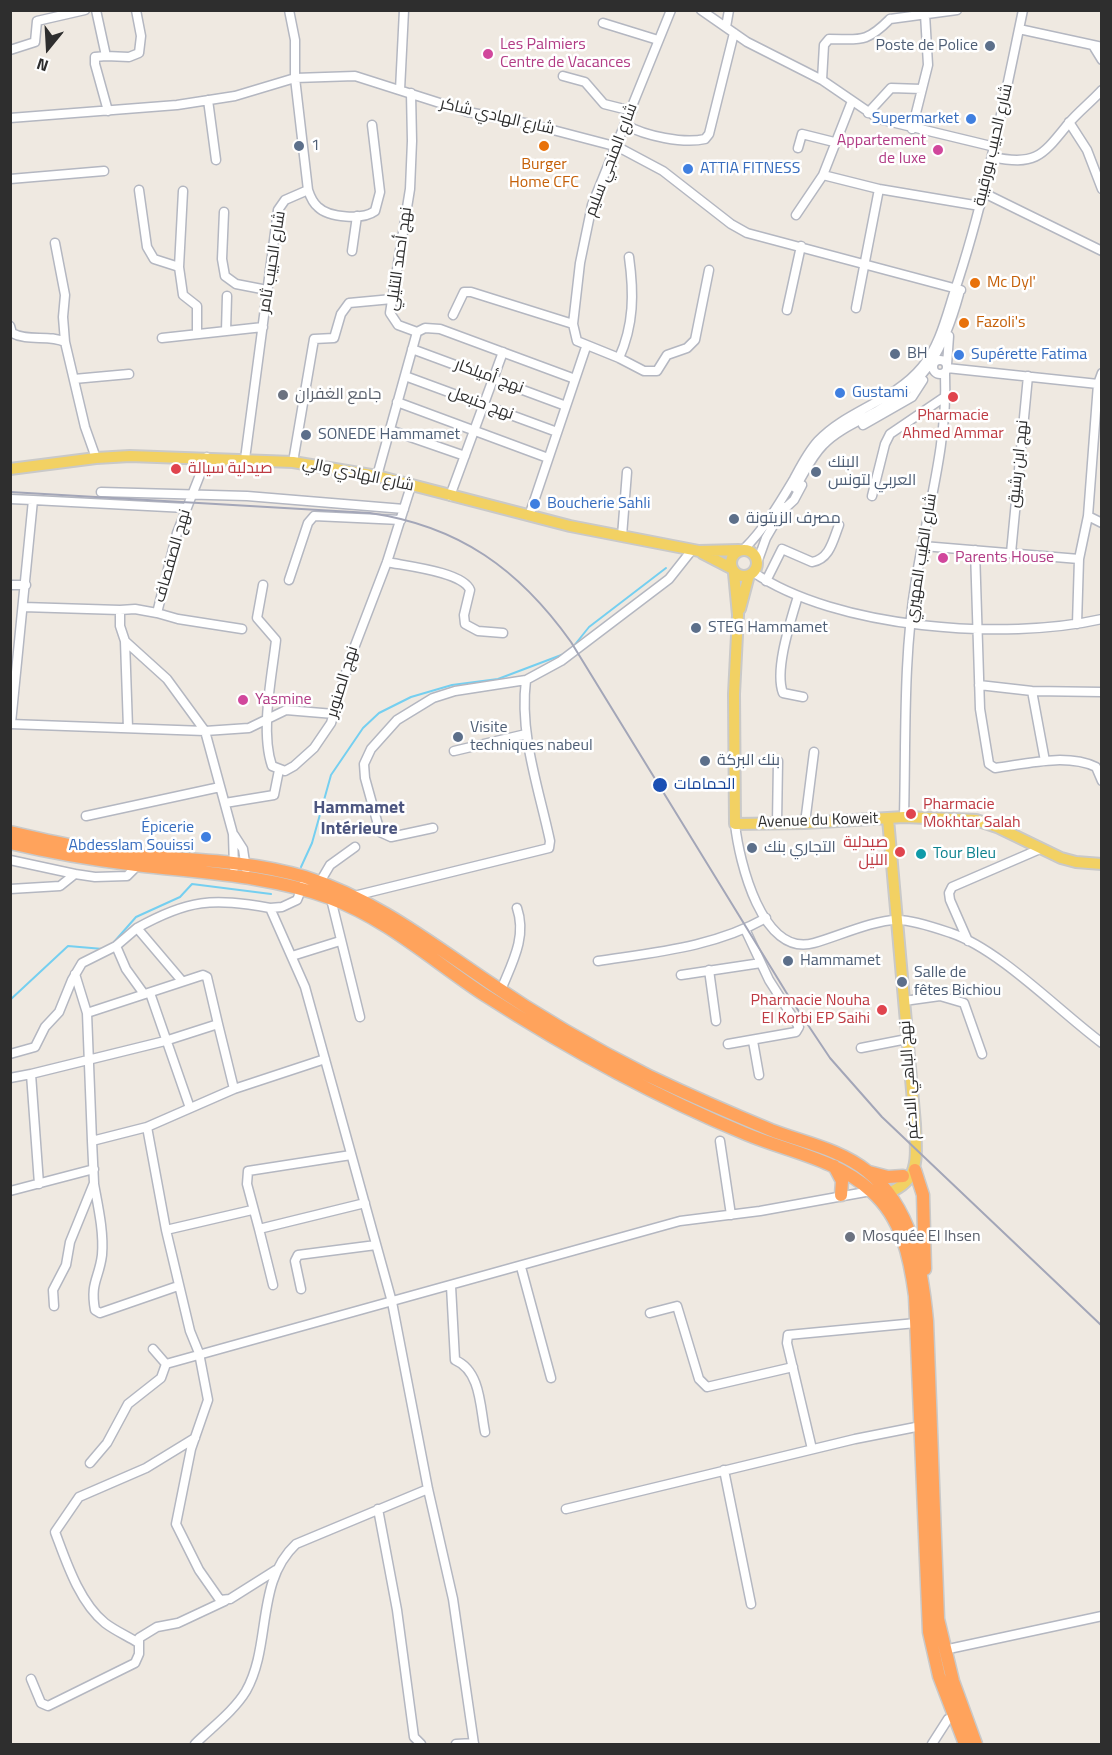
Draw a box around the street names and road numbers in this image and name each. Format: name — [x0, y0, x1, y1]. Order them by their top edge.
street label: شارع الحبيب بورقيبة — [971, 82, 1017, 208]
street label: شارع الهادي شاكر — [438, 95, 556, 139]
street label: شارع المنجي سليم — [582, 101, 642, 219]
street label: نهج أحمد التليلي — [383, 206, 417, 312]
street label: شارع الحبيب ثامر — [255, 210, 291, 314]
street label: نهج أميلكار — [452, 356, 526, 398]
street label: نهج حنبعل — [446, 383, 516, 425]
street label: نهج ابن رشيق — [1005, 419, 1033, 509]
street label: شارع الهادي والي — [301, 454, 415, 496]
street label: شارع الطيب المهيري — [902, 492, 942, 624]
street label: نهج الصفصاف — [151, 507, 195, 605]
street label: نهج الصنوبر — [323, 644, 363, 720]
street label: Avenue du Koweit — [757, 809, 879, 833]
street label: نهج الباهي الادغم — [896, 1020, 924, 1140]

